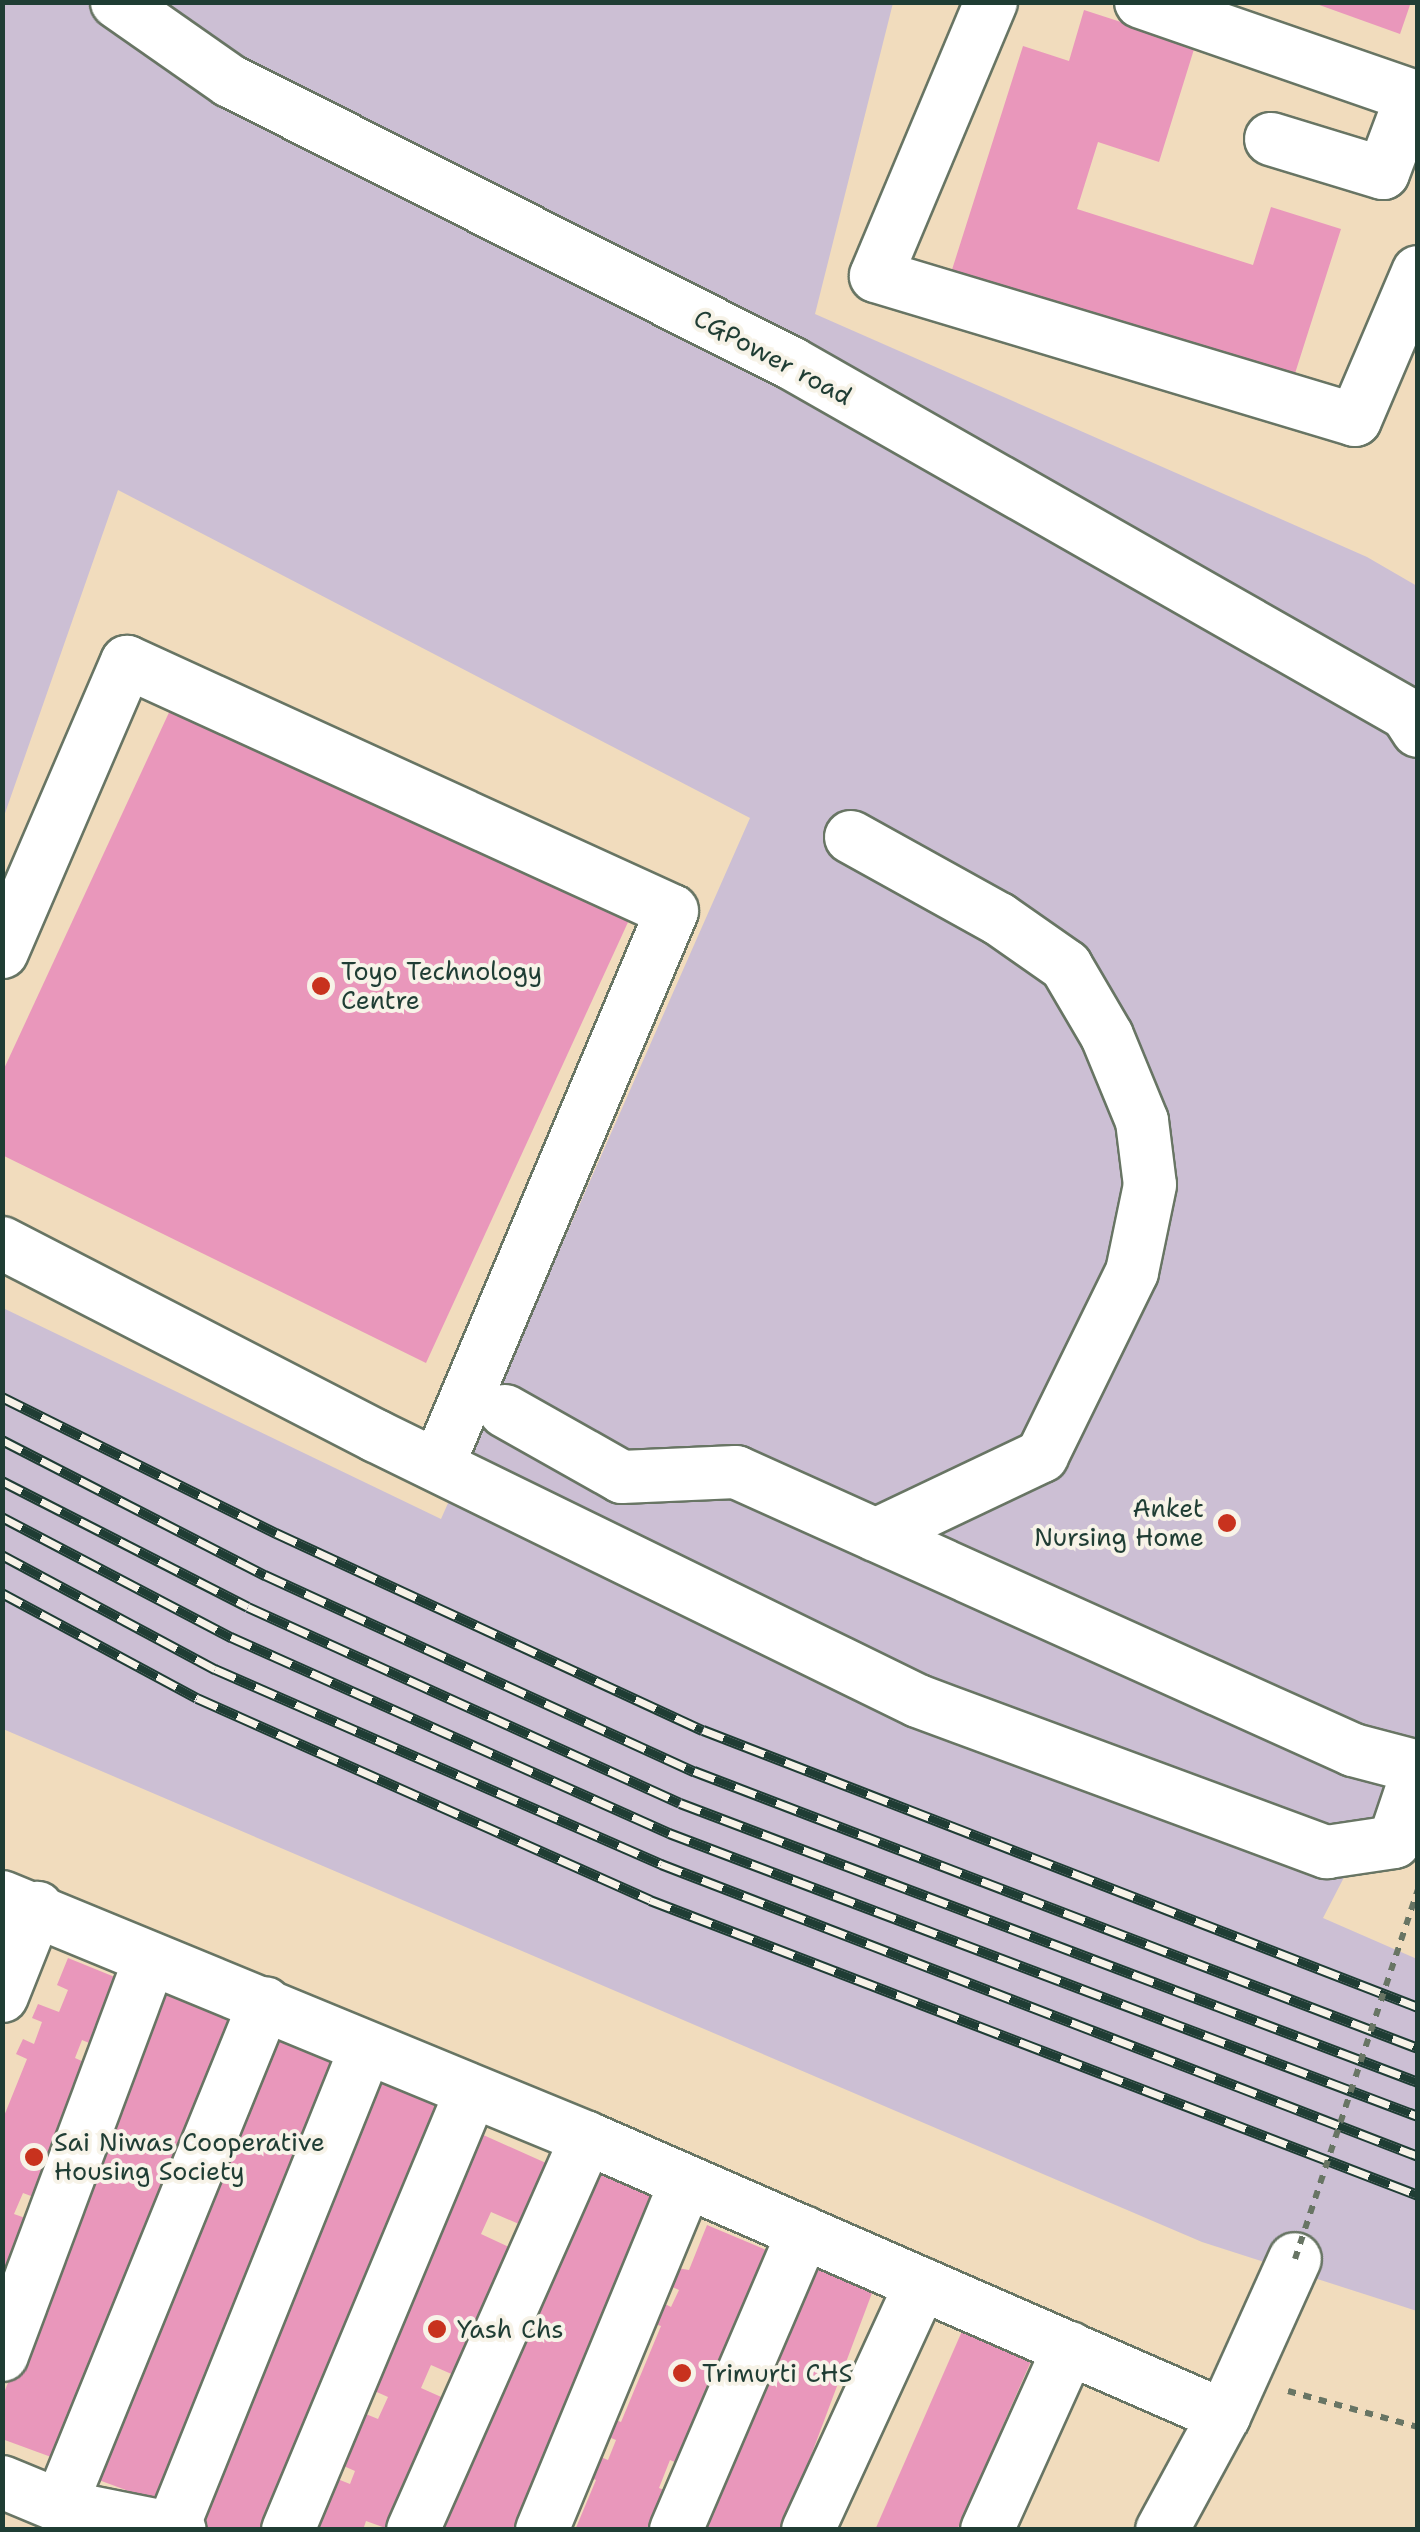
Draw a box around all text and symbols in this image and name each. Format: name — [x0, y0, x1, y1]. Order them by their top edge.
street label: CGPower road — [689, 303, 857, 411]
place label: Toyo Technology Centre — [341, 957, 542, 1016]
marker: Toyo Technology Centre — [310, 975, 332, 997]
place label: Anket Nursing Home — [1034, 1494, 1204, 1553]
marker: Anket Nursing Home — [1214, 1510, 1240, 1536]
place label: Sai Niwas Cooperative Housing Society — [54, 2128, 325, 2187]
marker: Sai Niwas Cooperative Housing Society — [23, 2146, 45, 2168]
place label: Yash Chs — [457, 2314, 564, 2344]
marker: Yash Chs — [426, 2318, 448, 2340]
place label: Trimurti CHS — [702, 2358, 852, 2388]
marker: Trimurti CHS — [671, 2362, 693, 2384]

